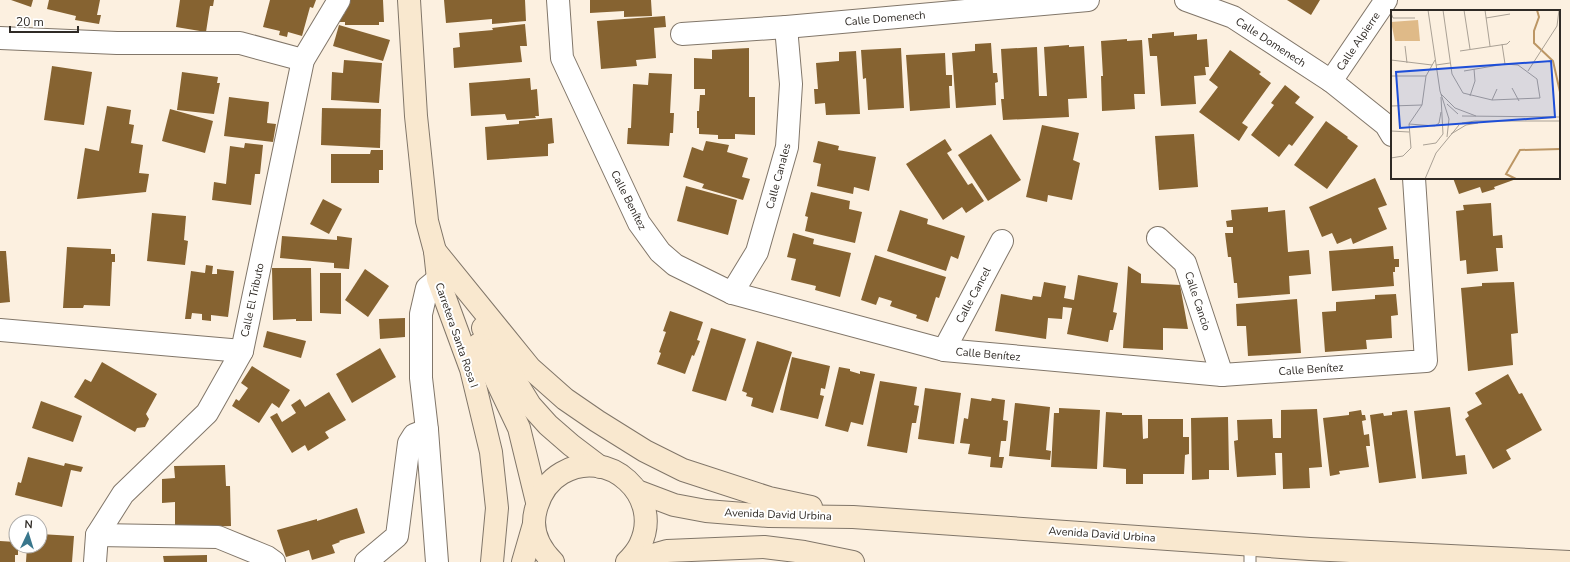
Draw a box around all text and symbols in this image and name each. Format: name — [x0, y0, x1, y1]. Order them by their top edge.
street label: Calle Domenech — [844, 7, 926, 30]
scale bar — [10, 8, 78, 34]
street label: Calle Alpierre — [1333, 9, 1384, 74]
inset map — [1391, 10, 1560, 179]
text: 20 m — [16, 14, 44, 30]
street label: Calle Domenech — [1233, 14, 1309, 71]
street label: Calle Canales — [762, 142, 794, 211]
street label: Calle Benítez — [607, 168, 650, 233]
street label: Calle El Tributo — [237, 262, 268, 339]
street label: Calle Cancel — [952, 264, 995, 326]
street label: Calle Cancio — [1181, 270, 1214, 333]
street label: Carretera Santa Rosa I — [431, 281, 482, 390]
street label: Calle Benítez — [955, 344, 1021, 365]
street label: Calle Benítez — [1278, 360, 1344, 379]
street label: Avenida David Urbina — [724, 505, 832, 524]
north arrow — [8, 514, 48, 554]
text: N — [24, 517, 33, 532]
street label: Avenida David Urbina — [1048, 523, 1156, 546]

